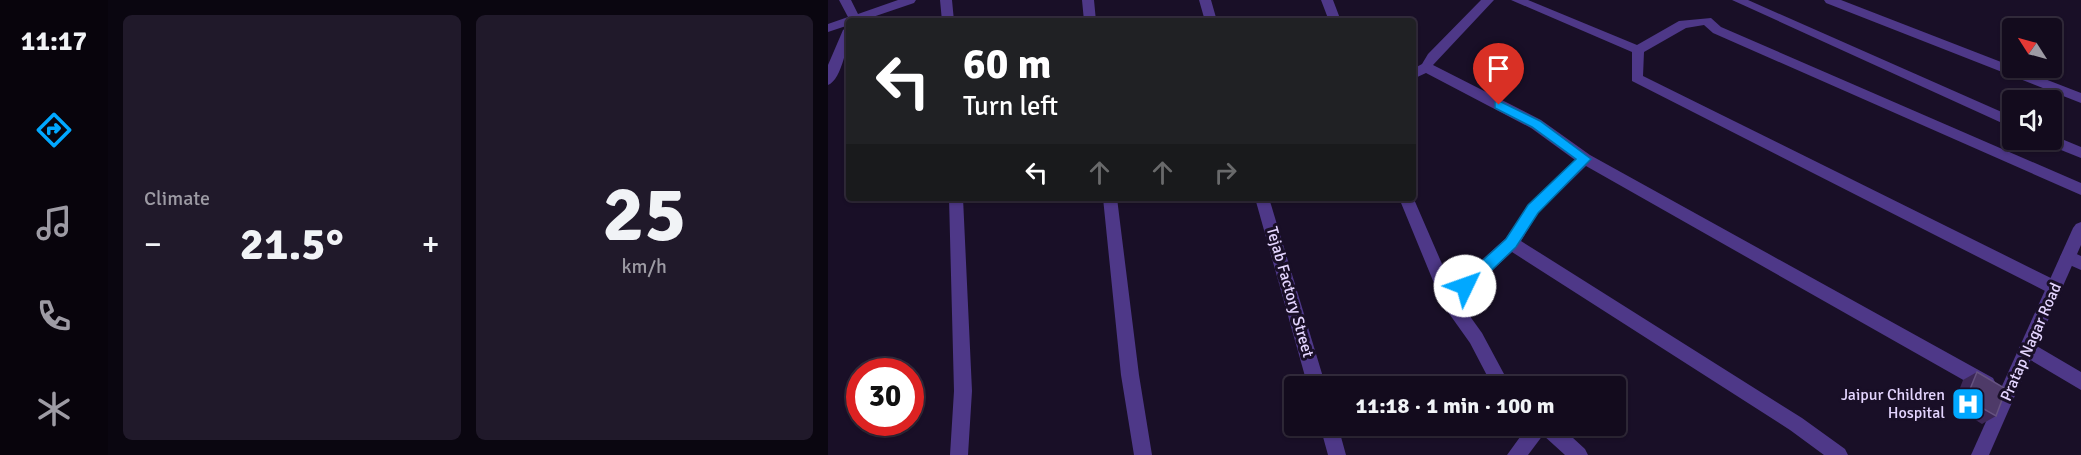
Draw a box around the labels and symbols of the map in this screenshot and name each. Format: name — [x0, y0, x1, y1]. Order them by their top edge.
north arrow — [2002, 18, 2062, 78]
pin — [1473, 43, 1524, 105]
street label: Tejab Factory Street — [1262, 224, 1318, 360]
position arrow — [1433, 254, 1497, 318]
street label: Pratap Nagar Road — [1996, 280, 2066, 404]
speed limit sign: 30 — [846, 358, 924, 436]
place label: Jaipur Children Hospital — [1841, 385, 1945, 423]
hospital icon: Jaipur Children Hospital — [1950, 386, 1986, 422]

